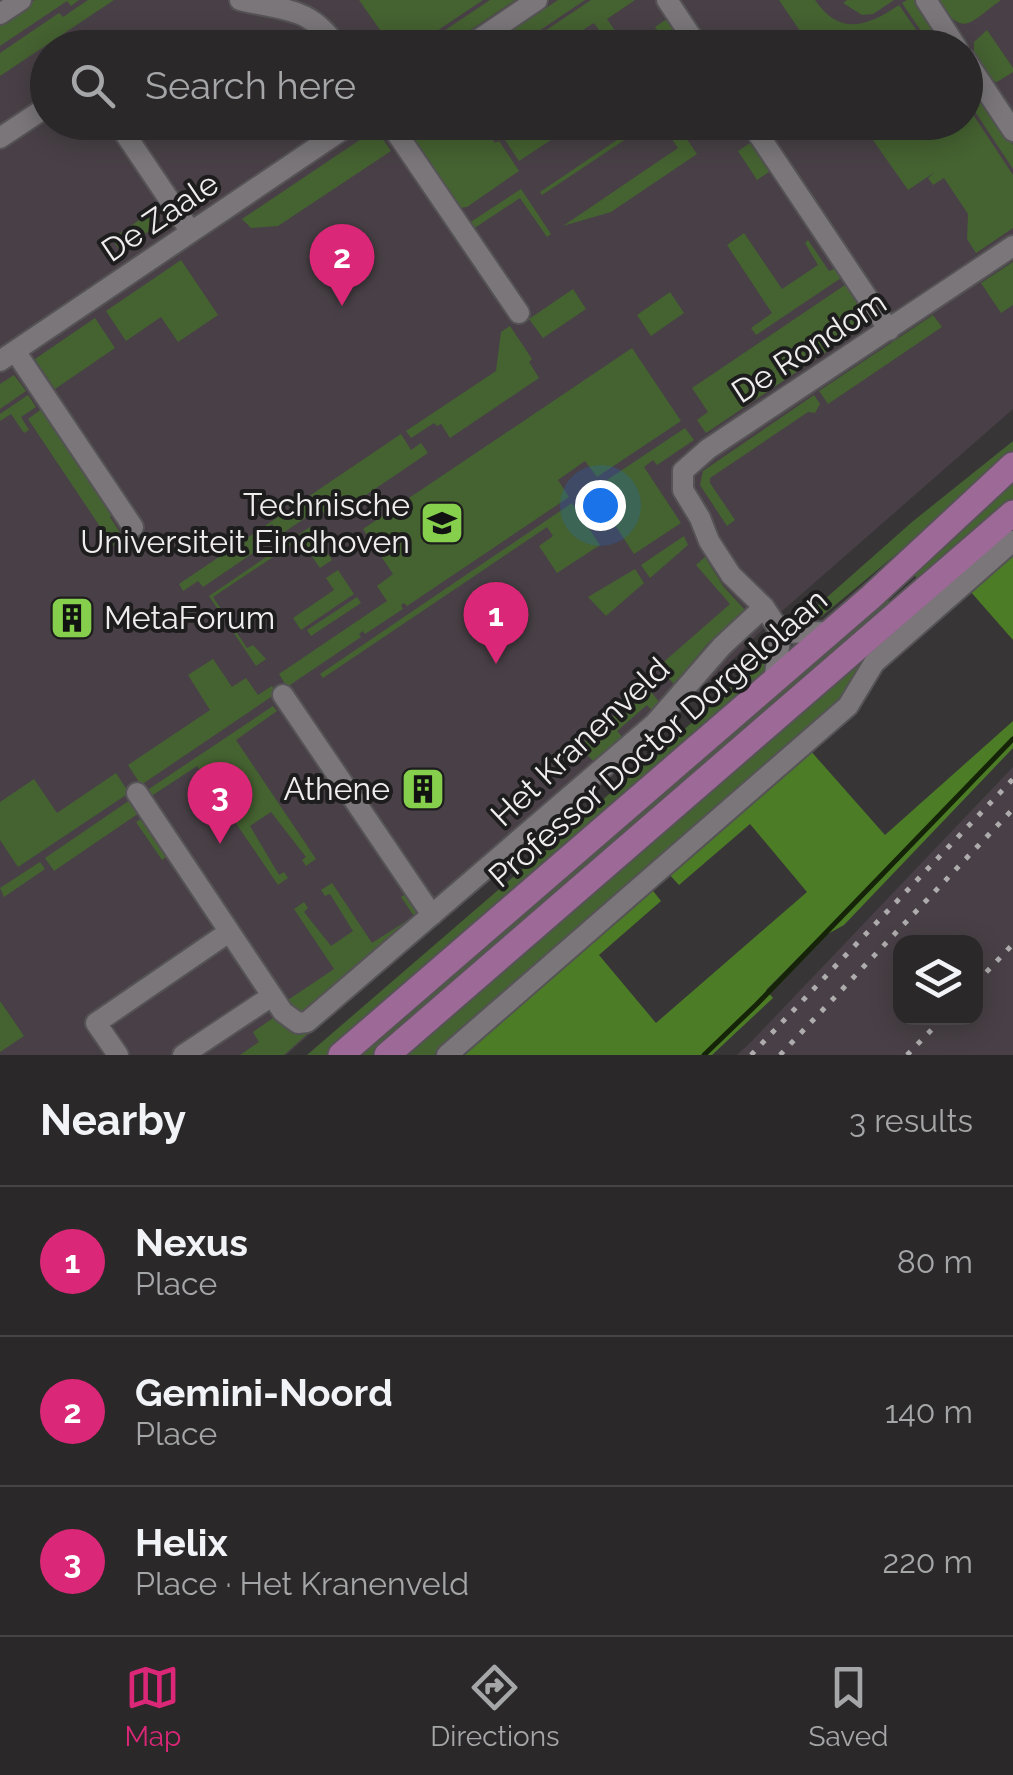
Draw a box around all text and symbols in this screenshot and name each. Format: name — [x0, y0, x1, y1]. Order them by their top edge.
search box — [30, 30, 983, 140]
icon: search — [65, 58, 120, 113]
text: Search here — [145, 63, 356, 108]
street label: De Zaale — [95, 164, 225, 269]
pin: 2 — [310, 224, 374, 306]
street label: De Rondom — [725, 283, 893, 410]
your location — [575, 480, 626, 531]
place label: Technische Universiteit Eindhoven — [80, 486, 410, 560]
school or university icon: Technische Universiteit Eindhoven — [419, 500, 465, 546]
street label: Professor Doctor Dorgelolaan — [481, 581, 834, 894]
pin: 1 — [464, 582, 528, 664]
building icon: MetaForum — [49, 595, 95, 641]
place label: MetaForum — [104, 599, 275, 636]
street label: Het Kranenveld — [483, 650, 676, 833]
pin: 3 — [188, 762, 252, 844]
building icon: Athene — [400, 766, 446, 812]
place label: Athene — [283, 770, 390, 807]
map controls — [893, 935, 983, 1025]
button: layers — [893, 935, 983, 1025]
text: Nearby — [40, 1096, 186, 1145]
text: 3 results — [849, 1102, 973, 1139]
text: Nexus — [135, 1220, 248, 1265]
text: 1 — [65, 1243, 80, 1280]
text: 80 m — [897, 1243, 973, 1280]
text: Place — [135, 1265, 217, 1302]
text: Gemini-Noord — [135, 1370, 393, 1415]
text: 2 — [63, 1393, 82, 1430]
text: 140 m — [885, 1393, 973, 1430]
text: Place — [135, 1415, 217, 1452]
text: Helix — [135, 1520, 228, 1565]
text: 3 — [64, 1543, 81, 1580]
text: 220 m — [883, 1543, 973, 1580]
text: Place · Het Kranenveld — [135, 1565, 469, 1602]
tab: Map — [124, 1660, 181, 1753]
tab: Directions — [430, 1660, 560, 1753]
tab: Saved — [808, 1660, 889, 1753]

